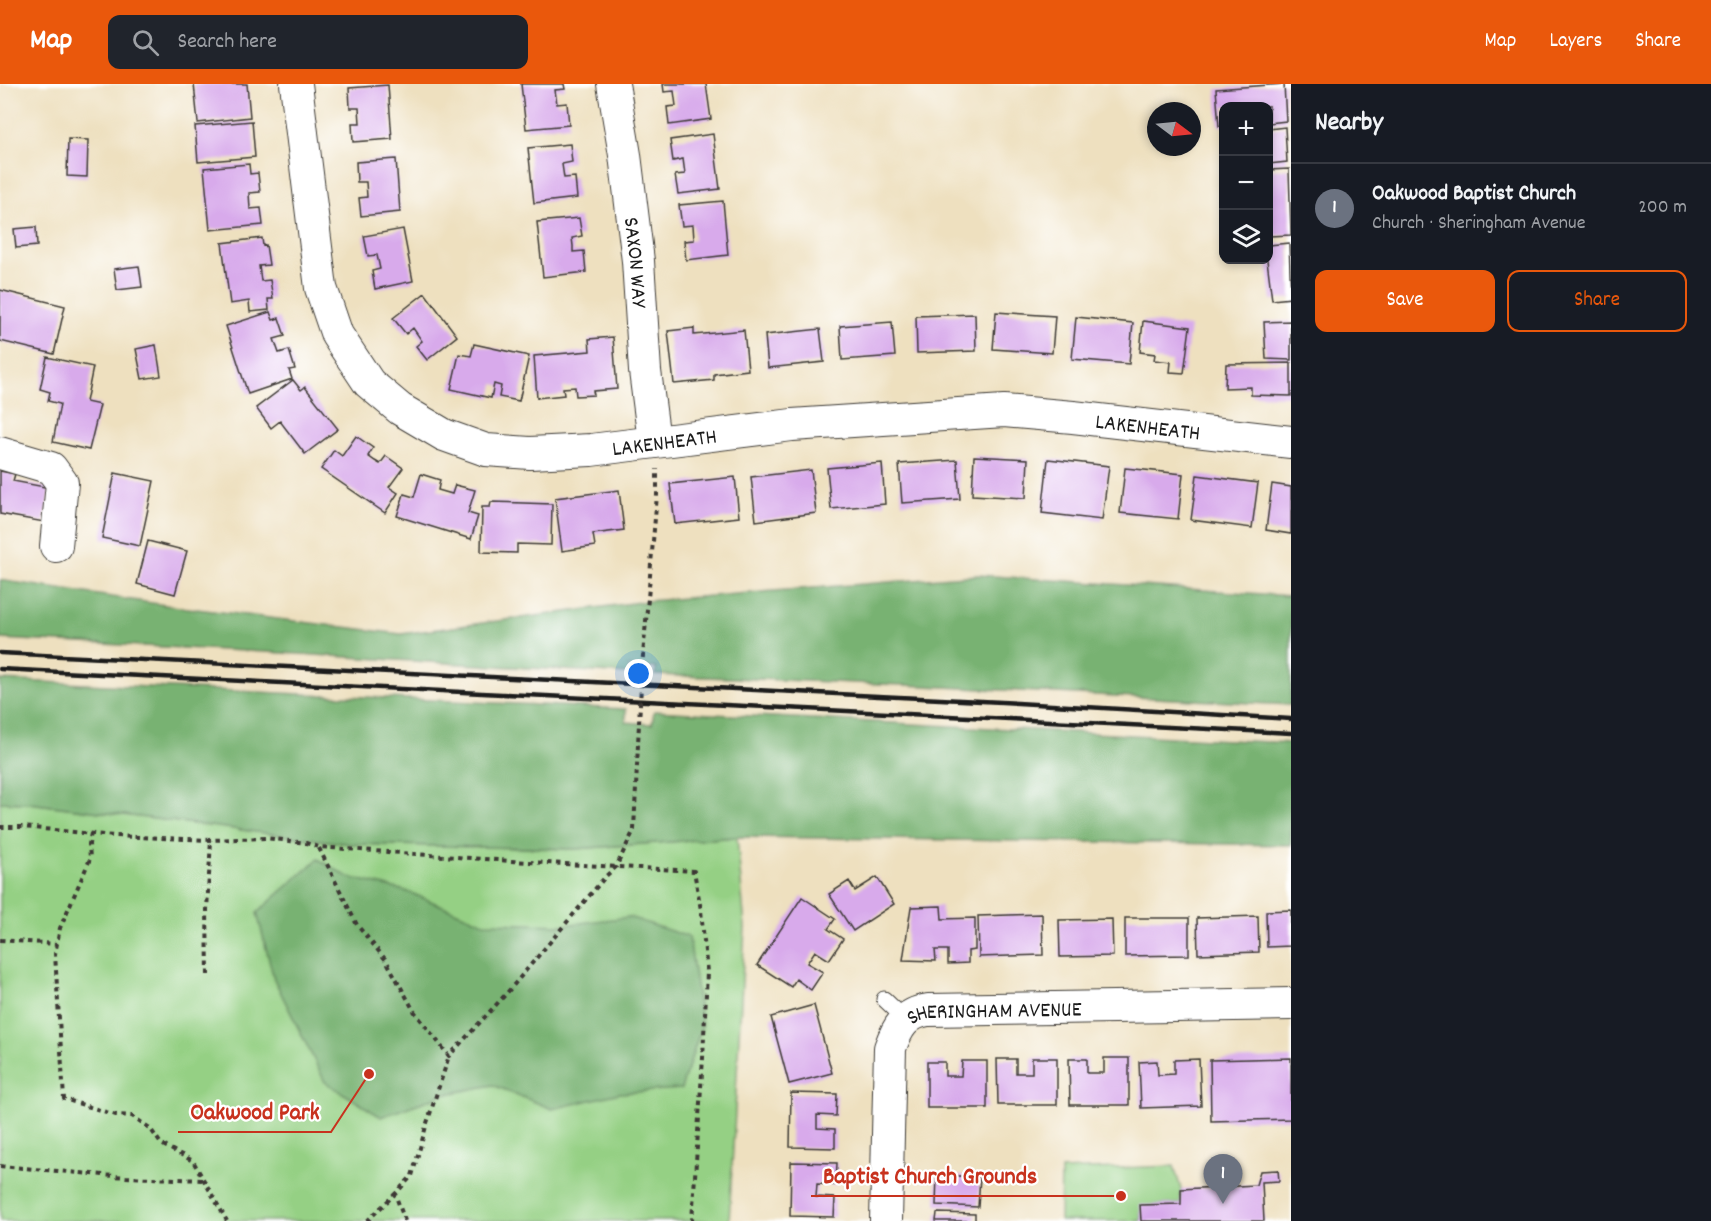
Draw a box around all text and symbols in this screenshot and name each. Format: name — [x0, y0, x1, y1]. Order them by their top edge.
search box — [108, 15, 528, 69]
text: Map — [30, 22, 72, 62]
icon: search — [129, 26, 162, 59]
text: Search here — [177, 27, 277, 58]
text: Map — [1485, 27, 1516, 57]
text: Layers — [1549, 27, 1602, 57]
text: Share — [1635, 27, 1681, 57]
north arrow — [1147, 102, 1201, 156]
map controls — [1219, 102, 1273, 264]
button: + — [1219, 102, 1273, 156]
text: Nearby — [1315, 105, 1383, 142]
button: − — [1219, 156, 1273, 210]
text: Oakwood Baptist Church — [1372, 179, 1576, 210]
text: 1 — [1332, 194, 1337, 222]
text: 200 m — [1638, 194, 1687, 222]
button: layers — [1219, 210, 1273, 264]
text: Church · Sheringham Avenue — [1372, 210, 1585, 238]
street label: SAXON WAY — [614, 216, 653, 310]
button: Save — [1315, 270, 1495, 332]
button: Share — [1507, 270, 1687, 332]
street label: LAKENHEATH — [1093, 408, 1202, 450]
street label: LAKENHEATH — [610, 422, 719, 466]
your location — [624, 659, 653, 688]
street label: SHERINGHAM AVENUE — [901, 995, 1082, 1034]
callout: Oakwood Park — [178, 1090, 331, 1132]
text: Oakwood Park — [190, 1097, 320, 1131]
callout: Baptist Church Grounds — [811, 1154, 1049, 1196]
pin: 1 — [1204, 1154, 1242, 1204]
text: Baptist Church Grounds — [823, 1161, 1037, 1195]

